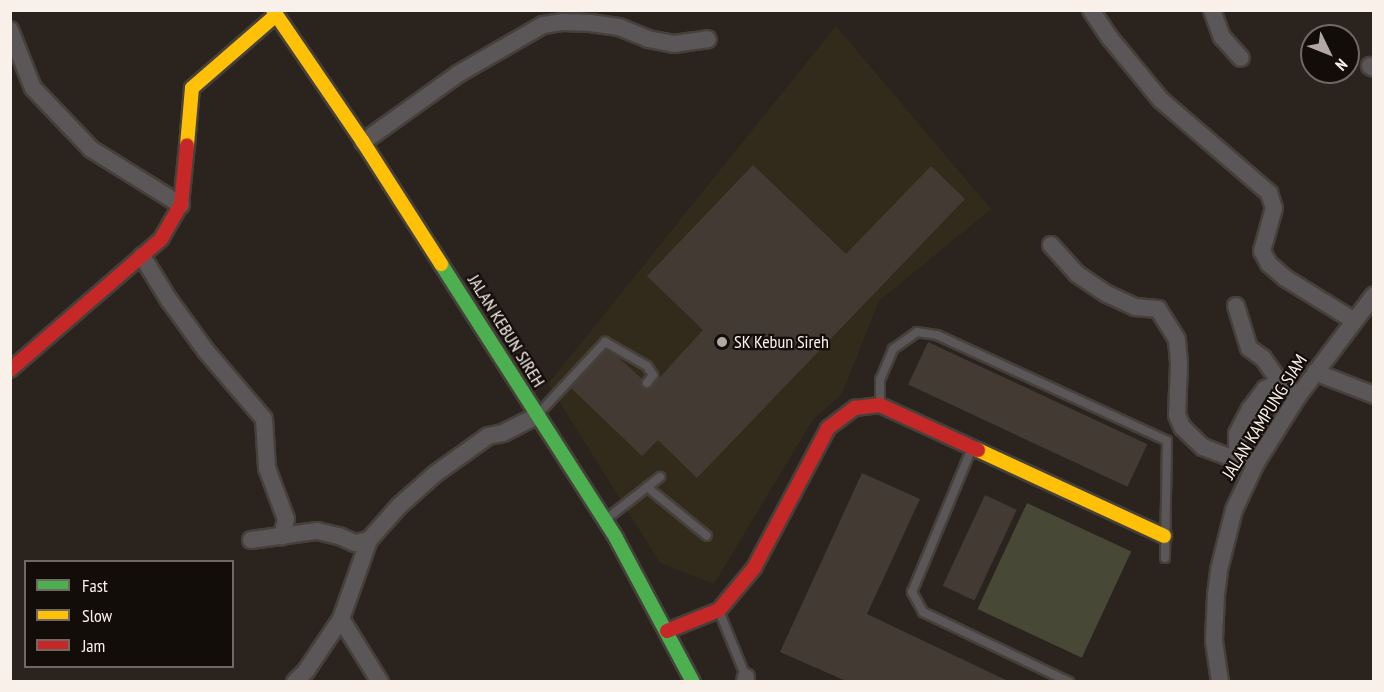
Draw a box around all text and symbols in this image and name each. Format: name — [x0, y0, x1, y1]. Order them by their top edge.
north arrow — [1300, 24, 1360, 84]
text: N — [1331, 55, 1352, 75]
street label: JALAN KEBUN SIREH — [463, 271, 549, 391]
place label: SK Kebun Sireh — [734, 331, 829, 353]
marker: SK Kebun Sireh — [715, 335, 729, 349]
street label: JALAN KAMPUNG SIAM — [1218, 351, 1312, 483]
legend — [24, 560, 234, 668]
text: Fast — [82, 574, 108, 597]
text: Slow — [82, 604, 112, 627]
text: Jam — [82, 634, 105, 657]

